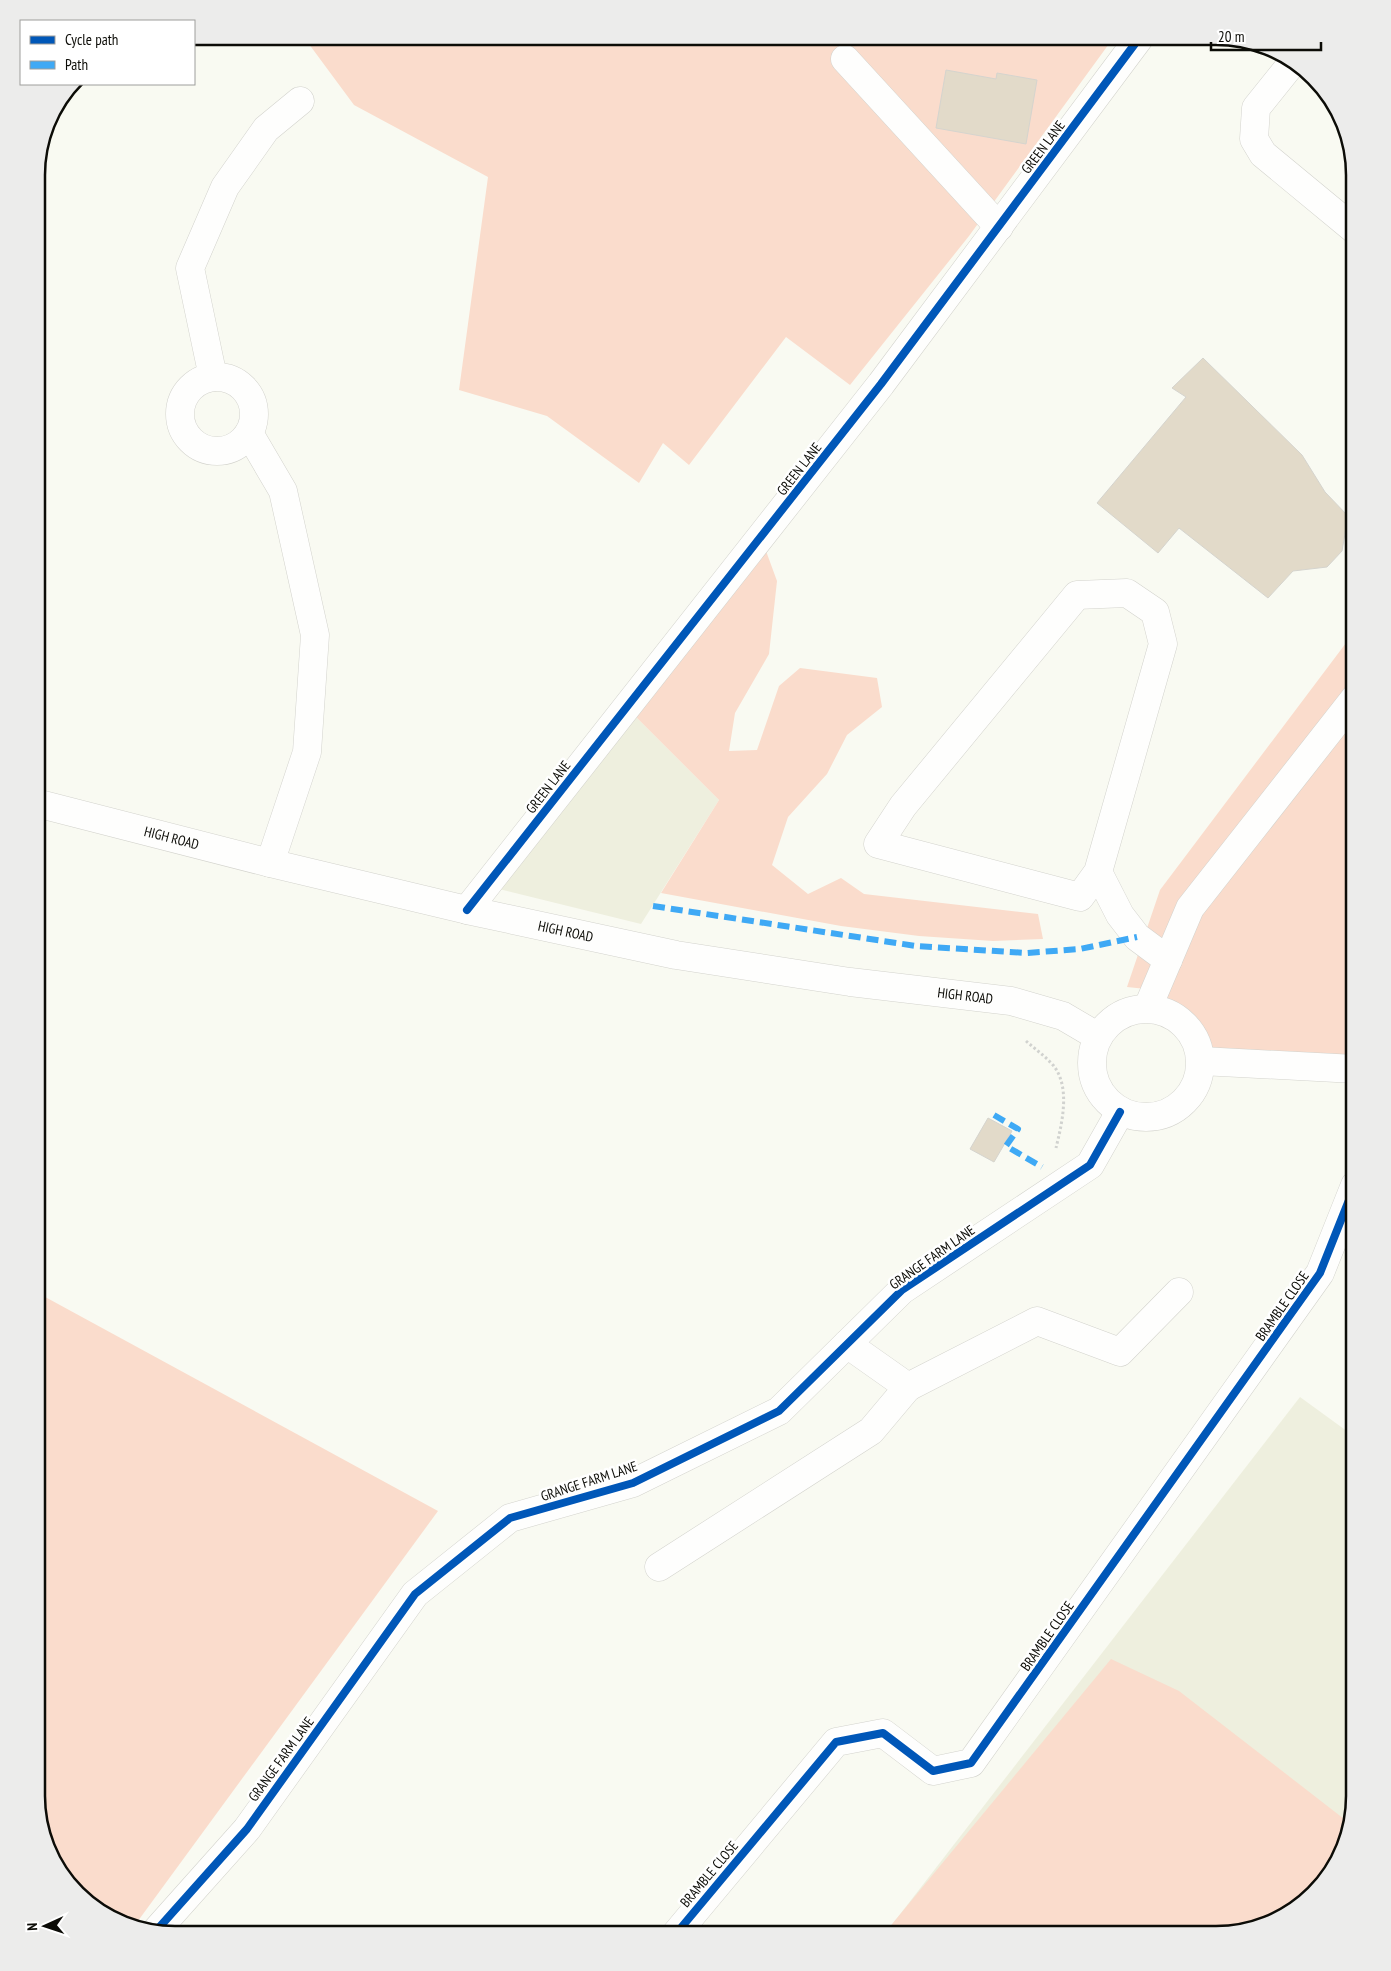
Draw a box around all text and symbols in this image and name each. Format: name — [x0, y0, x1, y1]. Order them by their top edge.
legend — [20, 20, 195, 85]
scale bar — [1211, 20, 1321, 52]
text: 20 m — [1218, 27, 1244, 46]
text: Cycle path — [65, 30, 118, 49]
text: Path — [65, 55, 88, 74]
street label: GREEN LANE — [1017, 117, 1069, 177]
street label: GREEN LANE — [773, 439, 825, 499]
street label: GREEN LANE — [522, 757, 574, 817]
street label: HIGH ROAD — [142, 822, 201, 853]
street label: HIGH ROAD — [536, 917, 595, 946]
street label: HIGH ROAD — [936, 983, 994, 1008]
street label: GRANGE FARM LANE — [886, 1221, 978, 1293]
street label: BRAMBLE CLOSE — [1251, 1268, 1313, 1344]
street label: GRANGE FARM LANE — [538, 1457, 640, 1505]
street label: BRAMBLE CLOSE — [1016, 1598, 1078, 1674]
street label: GRANGE FARM LANE — [244, 1713, 318, 1805]
street label: BRAMBLE CLOSE — [676, 1837, 742, 1911]
north arrow — [20, 1901, 70, 1951]
text: N — [23, 1922, 41, 1931]

